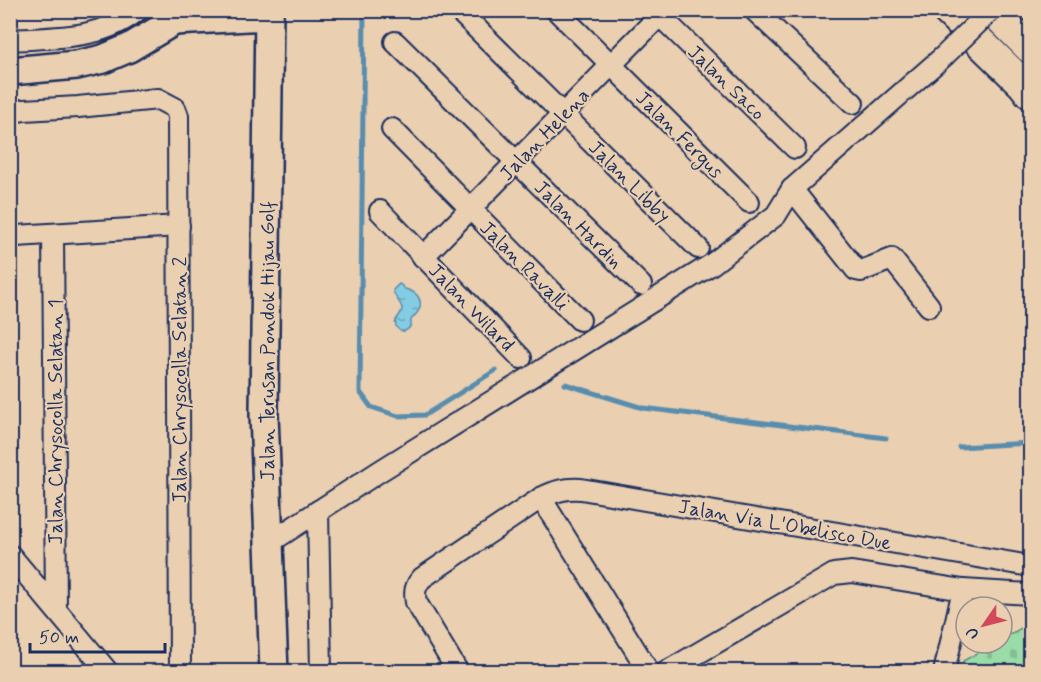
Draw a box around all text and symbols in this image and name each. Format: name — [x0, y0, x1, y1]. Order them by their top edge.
street label: Jalan Saco — [681, 39, 771, 127]
street label: Jalan Helena — [494, 83, 596, 187]
street label: Jalan Fergus — [628, 85, 729, 186]
street label: Jalan Libby — [582, 135, 676, 229]
street label: Jalan Hardin — [528, 175, 628, 275]
street label: Jalan Terusan Pondok Hijau Golf — [255, 201, 282, 481]
street label: Jalan Ravalli — [473, 215, 575, 317]
street label: Jalan Chrysocolla Selatan 2 — [167, 257, 194, 503]
street label: Jalan Wilard — [422, 258, 520, 358]
street label: Jalan Chrysocolla Selatan 1 — [43, 299, 70, 545]
street label: Jalan Via L'Obelisco Due — [676, 493, 893, 557]
north arrow — [954, 595, 1014, 655]
scale bar — [30, 616, 165, 654]
text: U — [961, 622, 985, 643]
text: 50 m — [39, 626, 79, 650]

